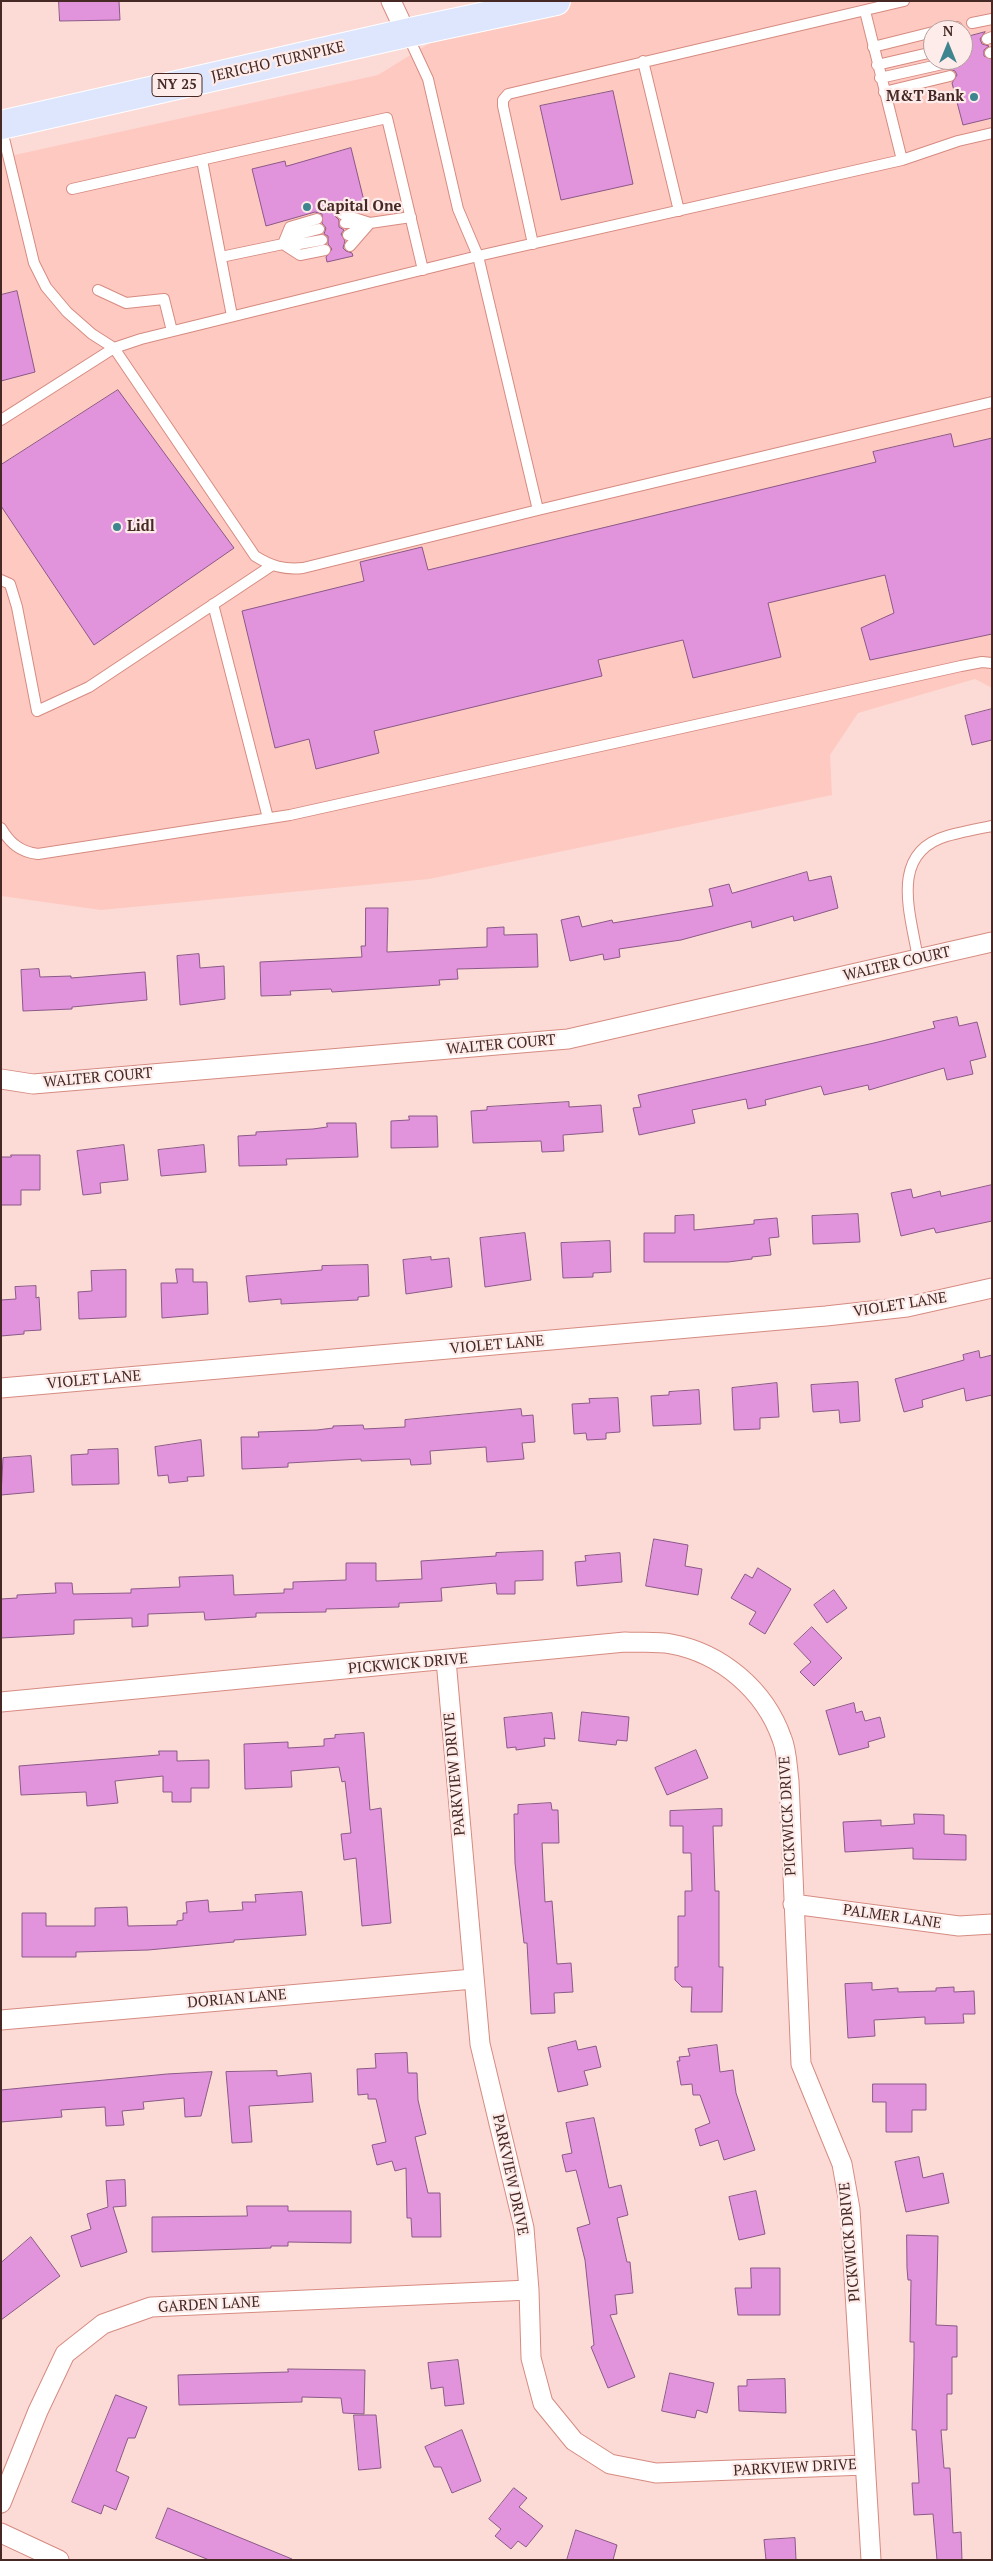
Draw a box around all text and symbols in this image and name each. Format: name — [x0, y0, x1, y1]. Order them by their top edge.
north arrow — [923, 20, 973, 70]
text: N — [943, 21, 953, 40]
street label: JERICHO TURNPIKE — [209, 38, 347, 86]
road number: NY 25 — [152, 74, 202, 96]
place label: M&T Bank — [886, 88, 964, 106]
marker: M&T Bank — [968, 91, 980, 103]
place label: Capital One — [317, 198, 402, 216]
marker: Capital One — [301, 201, 313, 213]
place label: Lidl — [127, 518, 155, 536]
marker: Lidl — [111, 521, 123, 533]
street label: WALTER COURT — [842, 943, 952, 985]
street label: WALTER COURT — [446, 1031, 556, 1059]
street label: WALTER COURT — [43, 1064, 153, 1092]
street label: VIOLET LANE — [852, 1289, 948, 1321]
street label: VIOLET LANE — [449, 1332, 545, 1358]
street label: VIOLET LANE — [46, 1367, 142, 1393]
street label: PICKWICK DRIVE — [347, 1650, 469, 1678]
street label: PARKVIEW DRIVE — [441, 1712, 469, 1836]
street label: PICKWICK DRIVE — [776, 1755, 800, 1877]
street label: PALMER LANE — [842, 1901, 942, 1933]
street label: DORIAN LANE — [187, 1986, 287, 2012]
street label: PARKVIEW DRIVE — [488, 2113, 532, 2237]
street label: PICKWICK DRIVE — [836, 2181, 864, 2303]
street label: GARDEN LANE — [157, 2293, 261, 2317]
street label: PARKVIEW DRIVE — [733, 2456, 857, 2480]

